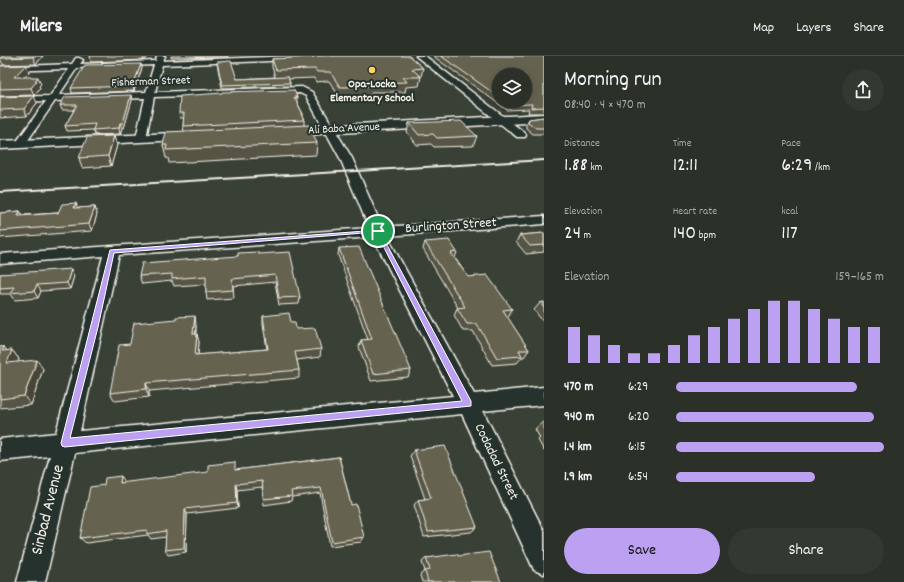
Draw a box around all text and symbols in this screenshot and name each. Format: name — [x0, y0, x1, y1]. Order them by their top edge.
text: Milers — [20, 14, 63, 41]
text: Map — [753, 18, 774, 38]
text: Layers — [796, 18, 831, 38]
text: Share — [853, 18, 884, 38]
marker: Opa-Locka Elementary School — [367, 65, 377, 75]
text: Morning run — [564, 65, 662, 96]
map controls — [492, 68, 532, 108]
button: layers — [492, 68, 532, 108]
button: share — [842, 69, 884, 111]
street label: Fisherman Street — [111, 72, 191, 92]
place label: Opa-Locka Elementary School — [330, 76, 414, 107]
text: 08:40 · 4 × 470 m — [564, 96, 646, 115]
street label: Ali Baba Avenue — [308, 119, 380, 139]
text: Distance — [564, 136, 600, 152]
text: Time — [673, 136, 691, 152]
text: Pace — [781, 136, 801, 152]
text: 1.88 — [564, 152, 588, 180]
text: 12:11 — [673, 152, 698, 180]
text: 6:29 — [781, 152, 812, 180]
text: km — [588, 160, 602, 176]
text: /km — [812, 160, 830, 176]
text: Elevation — [564, 204, 602, 220]
text: Heart rate — [673, 204, 717, 220]
text: kcal — [781, 204, 798, 220]
street label: Burlington Street — [405, 213, 497, 239]
pin — [361, 214, 395, 248]
icon: arrive — [367, 220, 389, 242]
text: 24 — [564, 220, 581, 248]
text: 140 — [673, 220, 696, 248]
text: 117 — [781, 220, 798, 248]
text: m — [581, 228, 591, 244]
text: bpm — [696, 228, 716, 244]
text: Elevation — [564, 268, 609, 287]
text: 159–165 m — [836, 268, 884, 287]
text: 470 m — [564, 378, 593, 397]
text: 6:29 — [628, 378, 648, 397]
text: 940 m — [564, 408, 594, 427]
text: 6:20 — [628, 408, 649, 427]
street label: Codadad Street — [469, 420, 523, 504]
text: 1.4 km — [564, 438, 592, 457]
text: 6:15 — [628, 438, 645, 457]
street label: Sinbad Avenue — [26, 462, 72, 558]
text: 1.9 km — [564, 468, 592, 487]
text: 6:54 — [628, 468, 648, 487]
button: Save — [564, 528, 720, 574]
button: Share — [728, 528, 884, 574]

